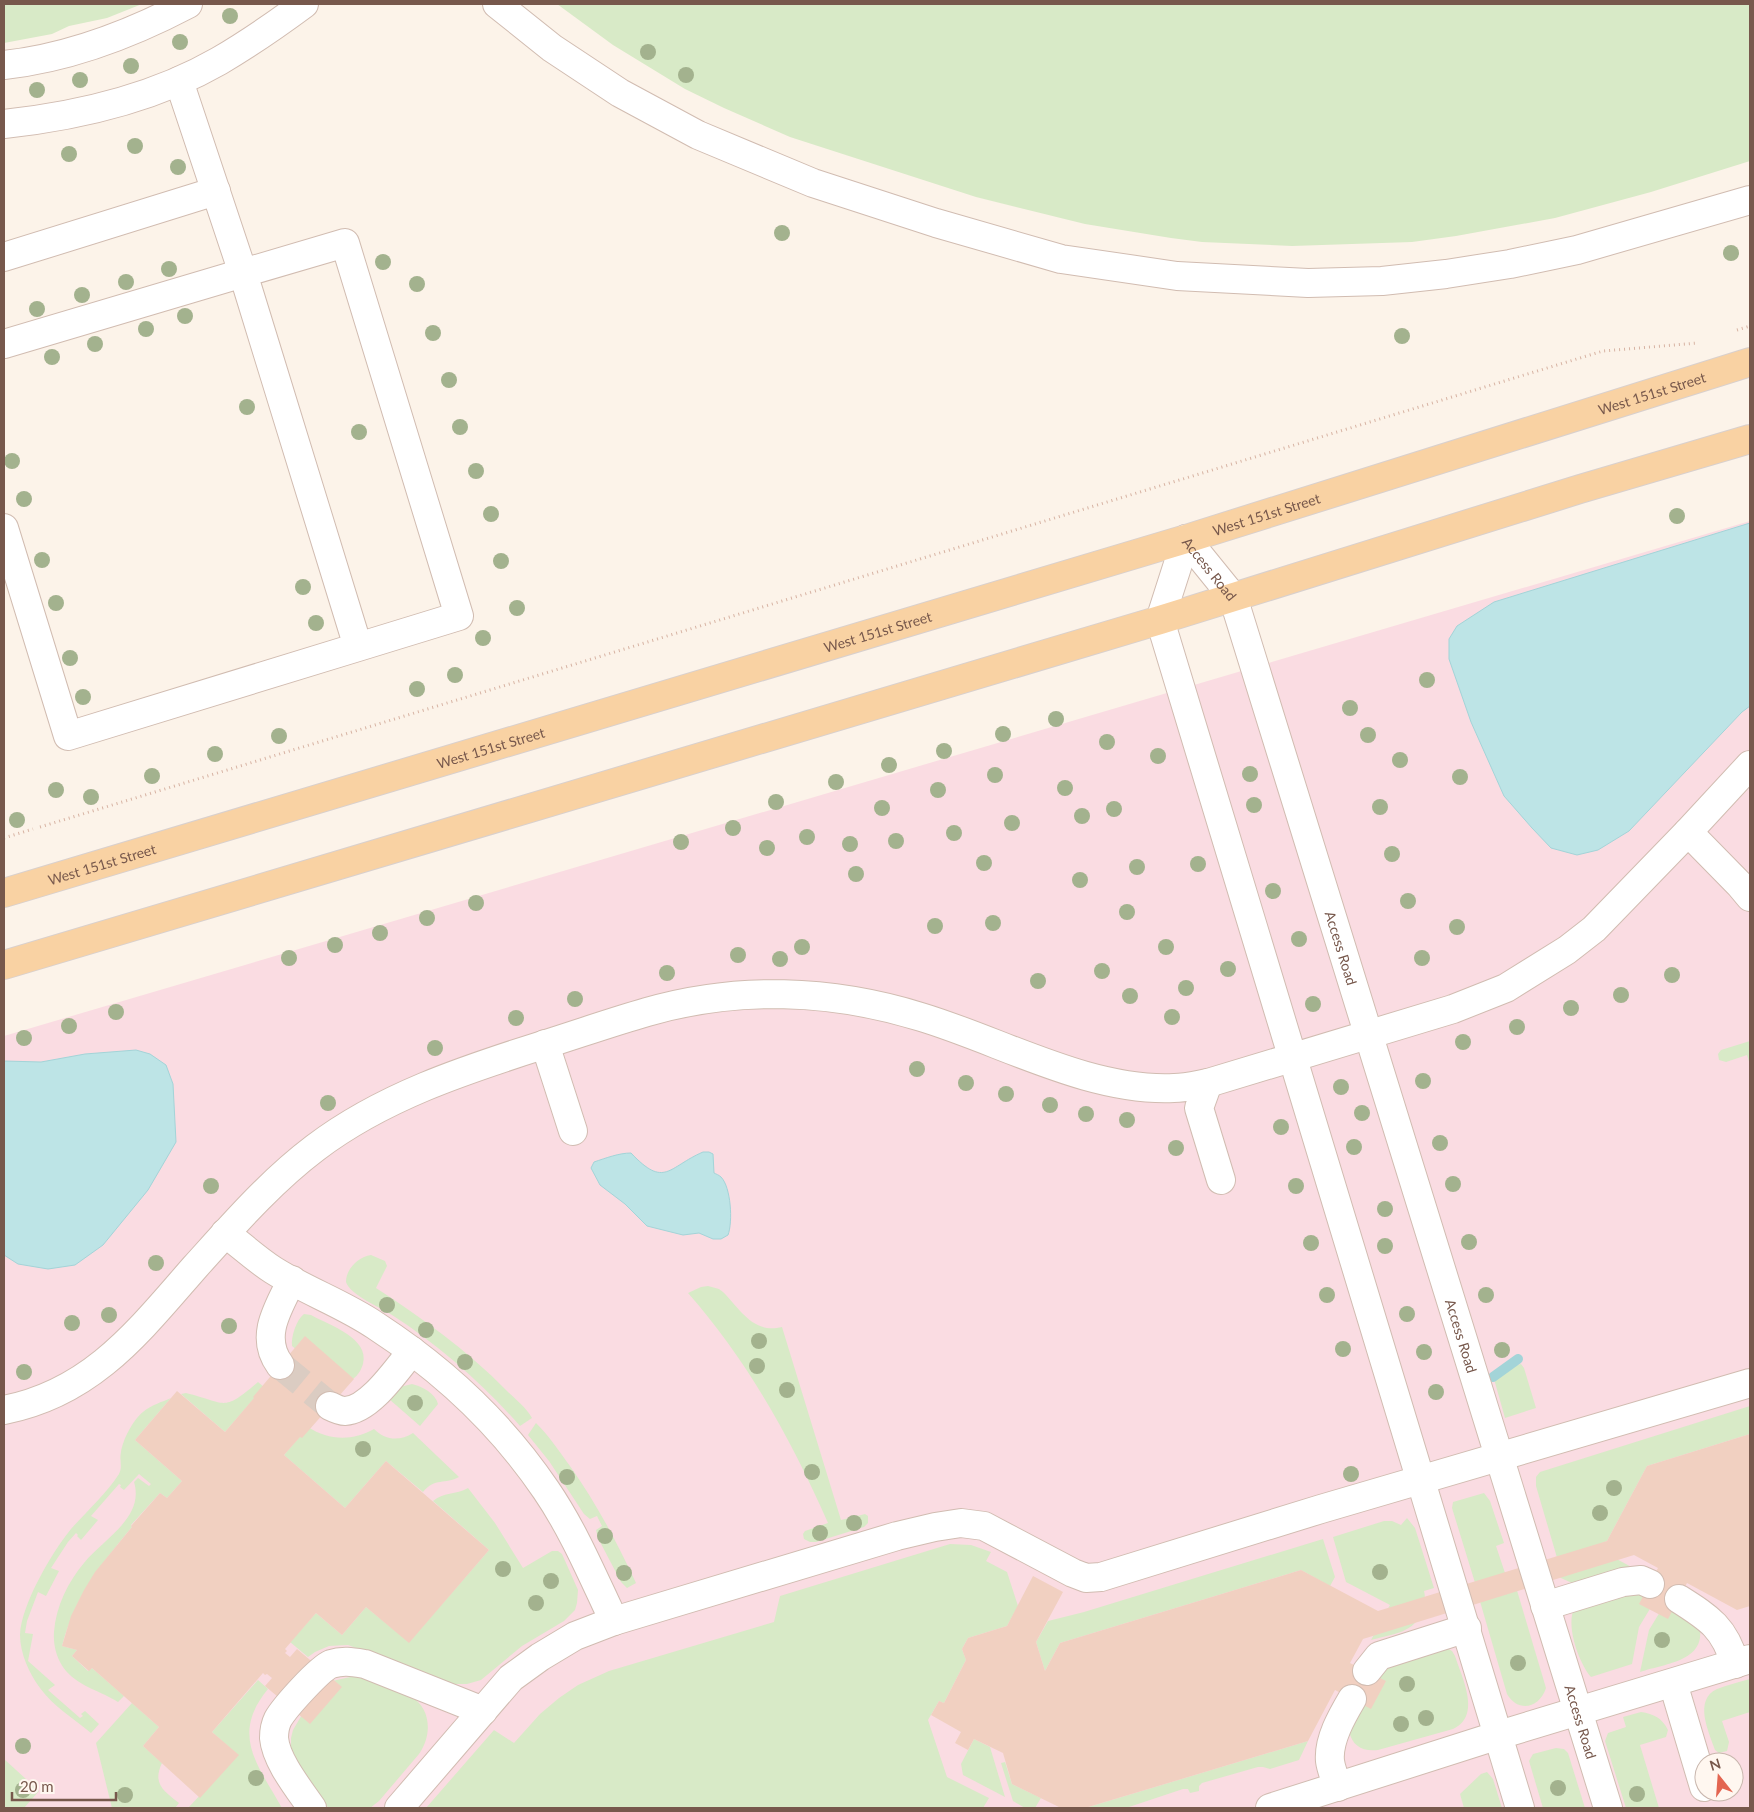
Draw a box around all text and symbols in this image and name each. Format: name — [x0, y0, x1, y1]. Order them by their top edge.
street label: West 151st Street — [1596, 368, 1708, 418]
street label: West 151st Street — [1210, 489, 1322, 539]
street label: Access Road — [1179, 533, 1241, 604]
street label: West 151st Street — [822, 607, 934, 656]
street label: West 151st Street — [435, 723, 547, 771]
street label: West 151st Street — [46, 840, 158, 888]
street label: Access Road — [1322, 909, 1361, 987]
street label: Access Road — [1442, 1297, 1481, 1375]
street label: Access Road — [1562, 1683, 1601, 1761]
north arrow — [1694, 1752, 1744, 1802]
text: N — [1707, 1754, 1723, 1774]
scale bar — [12, 1770, 116, 1802]
text: 20 m — [20, 1777, 54, 1795]

